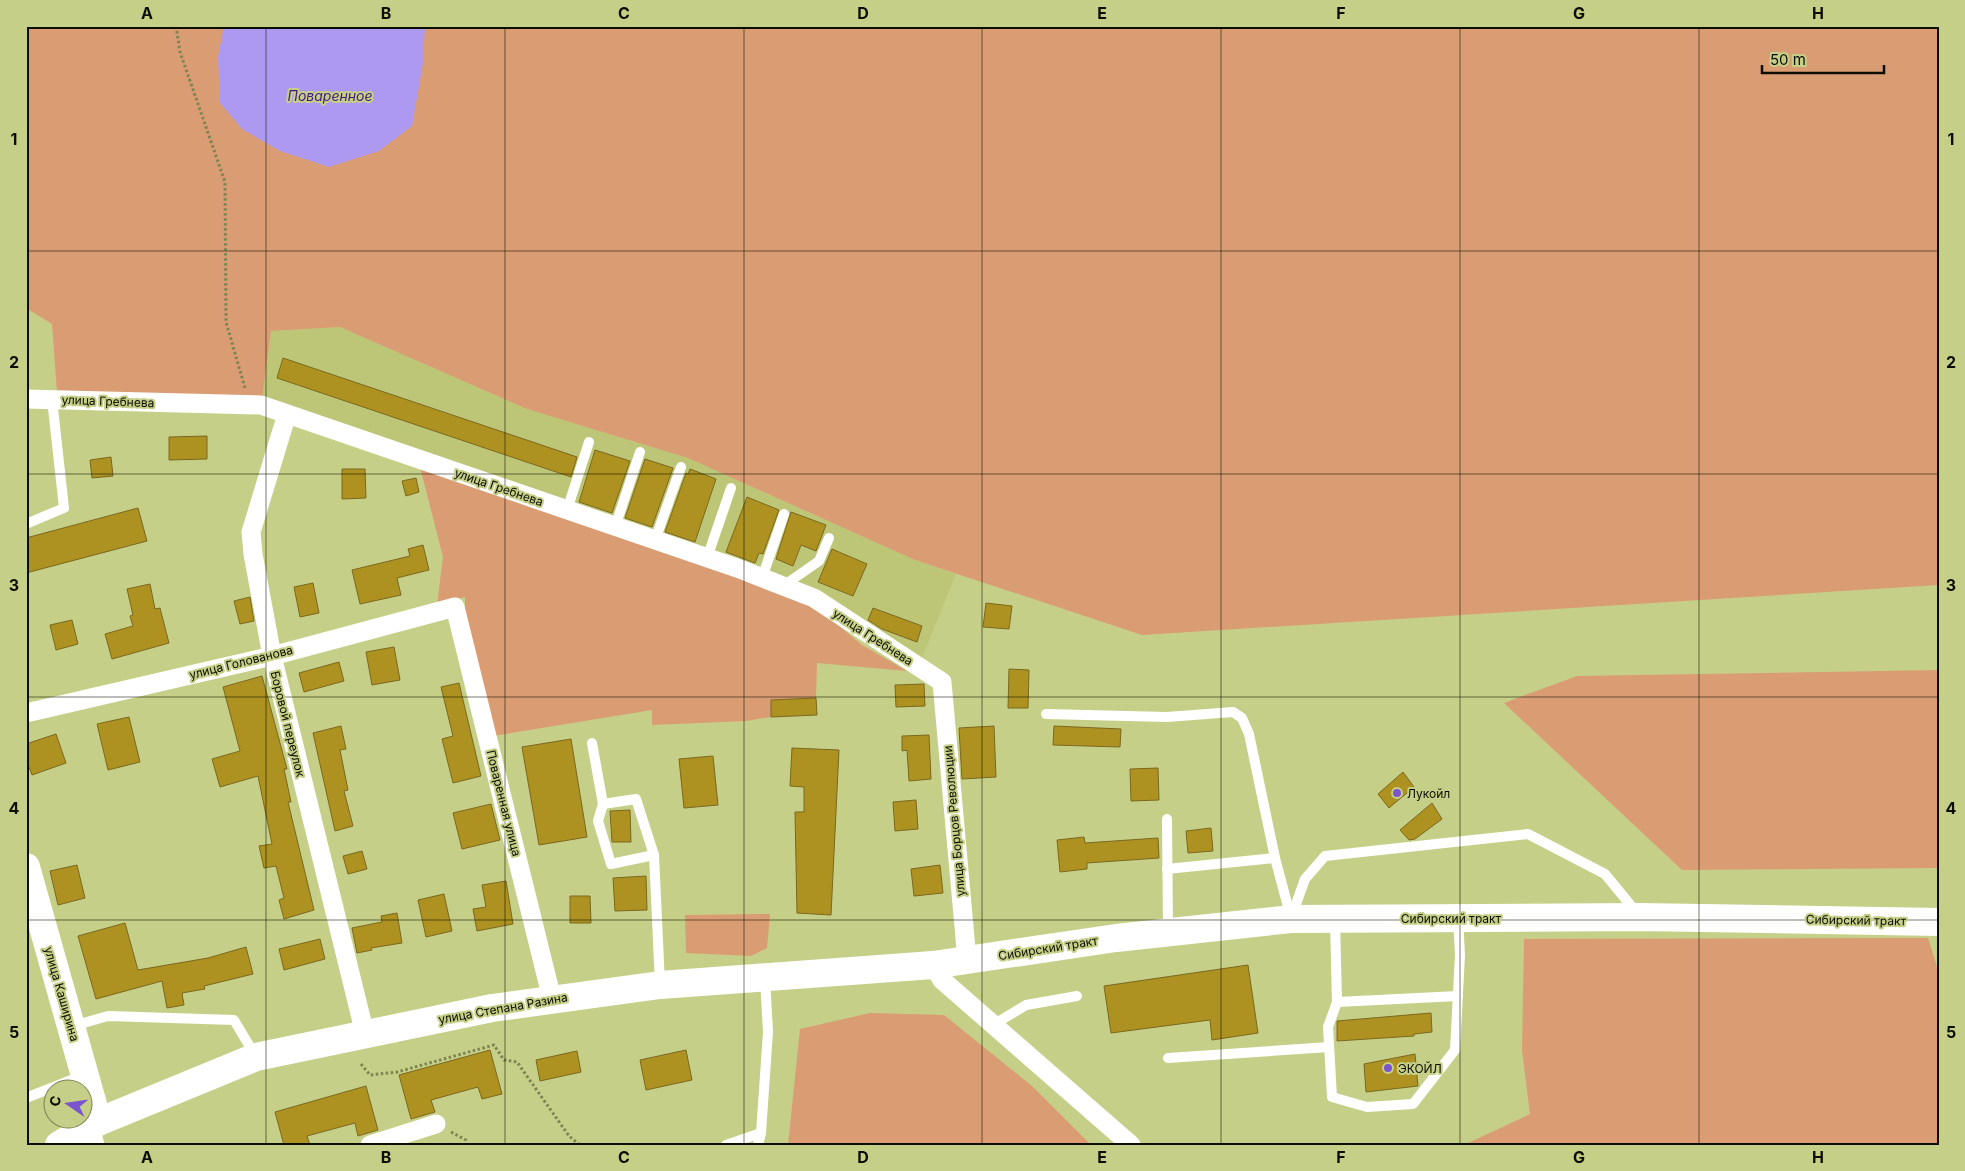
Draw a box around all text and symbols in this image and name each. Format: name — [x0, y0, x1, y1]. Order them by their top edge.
text: A — [141, 3, 153, 23]
text: B — [381, 3, 391, 23]
text: C — [618, 3, 630, 23]
text: D — [857, 3, 869, 23]
text: E — [1097, 3, 1107, 23]
text: F — [1336, 3, 1346, 23]
text: G — [1573, 3, 1585, 23]
text: H — [1812, 3, 1824, 23]
scale bar — [1762, 42, 1885, 74]
text: 50 m — [1770, 50, 1806, 69]
water label: Поваренное — [288, 87, 372, 104]
text: 1 — [11, 129, 17, 149]
text: 1 — [1948, 129, 1954, 149]
text: 2 — [9, 352, 19, 372]
text: 2 — [1946, 352, 1956, 372]
street label: улица Гребнева — [61, 392, 155, 410]
street label: улица Гребнева — [453, 465, 545, 509]
text: 3 — [9, 575, 19, 595]
text: 3 — [1946, 575, 1956, 595]
street label: улица Гребнева — [830, 605, 916, 669]
street label: улица Голованова — [188, 642, 294, 682]
street label: Боровой переулок — [268, 669, 309, 779]
street label: улица Борцов Революции — [940, 745, 968, 897]
street label: Поваренная улица — [484, 748, 524, 858]
place label: Лукойл — [1407, 786, 1450, 801]
marker: Лукойл — [1391, 787, 1403, 799]
text: 4 — [9, 798, 20, 818]
text: 4 — [1946, 798, 1957, 818]
street label: Сибирский тракт — [1401, 911, 1502, 926]
street label: Сибирский тракт — [1806, 912, 1907, 928]
street label: Сибирский тракт — [997, 933, 1099, 963]
street label: улица Каширина — [41, 945, 83, 1043]
street label: улица Степана Разина — [437, 989, 569, 1027]
text: 5 — [9, 1022, 19, 1042]
text: 5 — [1946, 1022, 1956, 1042]
place label: ЭКОЙЛ — [1398, 1061, 1442, 1076]
marker: ЭКОЙЛ — [1382, 1062, 1394, 1074]
north arrow — [42, 1078, 92, 1128]
text: С — [45, 1094, 64, 1108]
text: A — [141, 1147, 153, 1167]
text: B — [381, 1147, 391, 1167]
text: C — [618, 1147, 630, 1167]
text: D — [857, 1147, 869, 1167]
text: E — [1097, 1147, 1107, 1167]
text: F — [1336, 1147, 1346, 1167]
text: G — [1573, 1147, 1585, 1167]
text: H — [1812, 1147, 1824, 1167]

